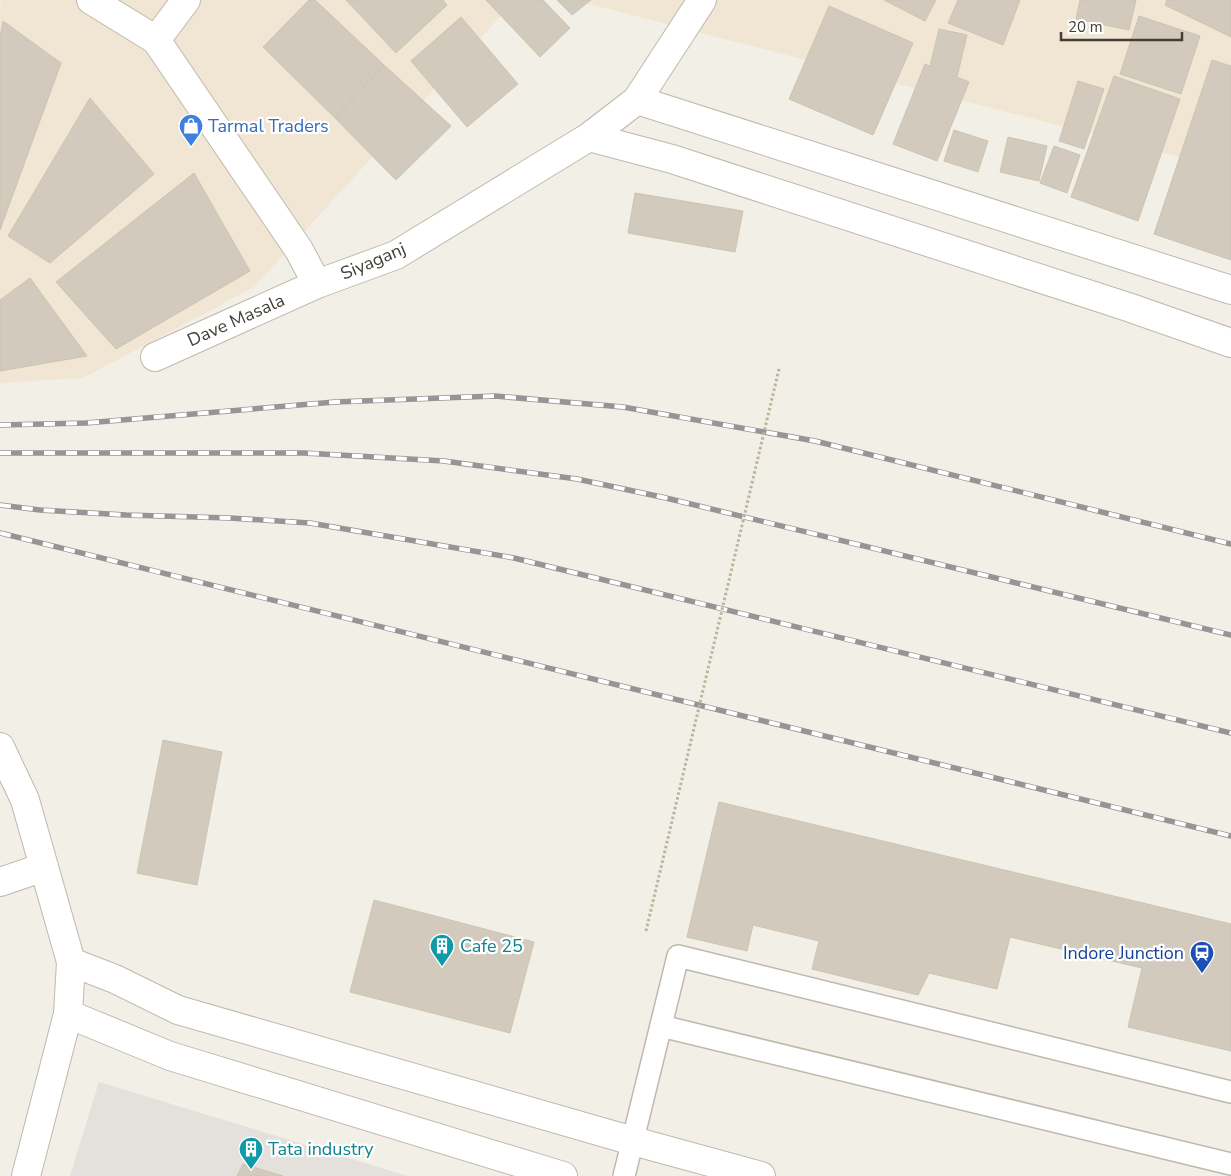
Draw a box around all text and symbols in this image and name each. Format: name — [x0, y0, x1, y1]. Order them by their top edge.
scale bar — [1061, 10, 1182, 42]
text: 20 m — [1068, 17, 1103, 37]
shop icon: Tarmal Traders — [178, 113, 204, 147]
place label: Tarmal Traders — [208, 114, 329, 138]
street label: Siyaganj — [337, 237, 409, 285]
street label: Dave Masala — [184, 288, 288, 352]
building icon: Cafe 25 — [429, 933, 455, 967]
place label: Cafe 25 — [460, 934, 523, 958]
station icon: Indore Junction — [1189, 940, 1215, 974]
place label: Indore Junction — [1063, 941, 1184, 965]
building icon: Tata industry — [238, 1136, 264, 1170]
place label: Tata industry — [268, 1137, 374, 1161]

